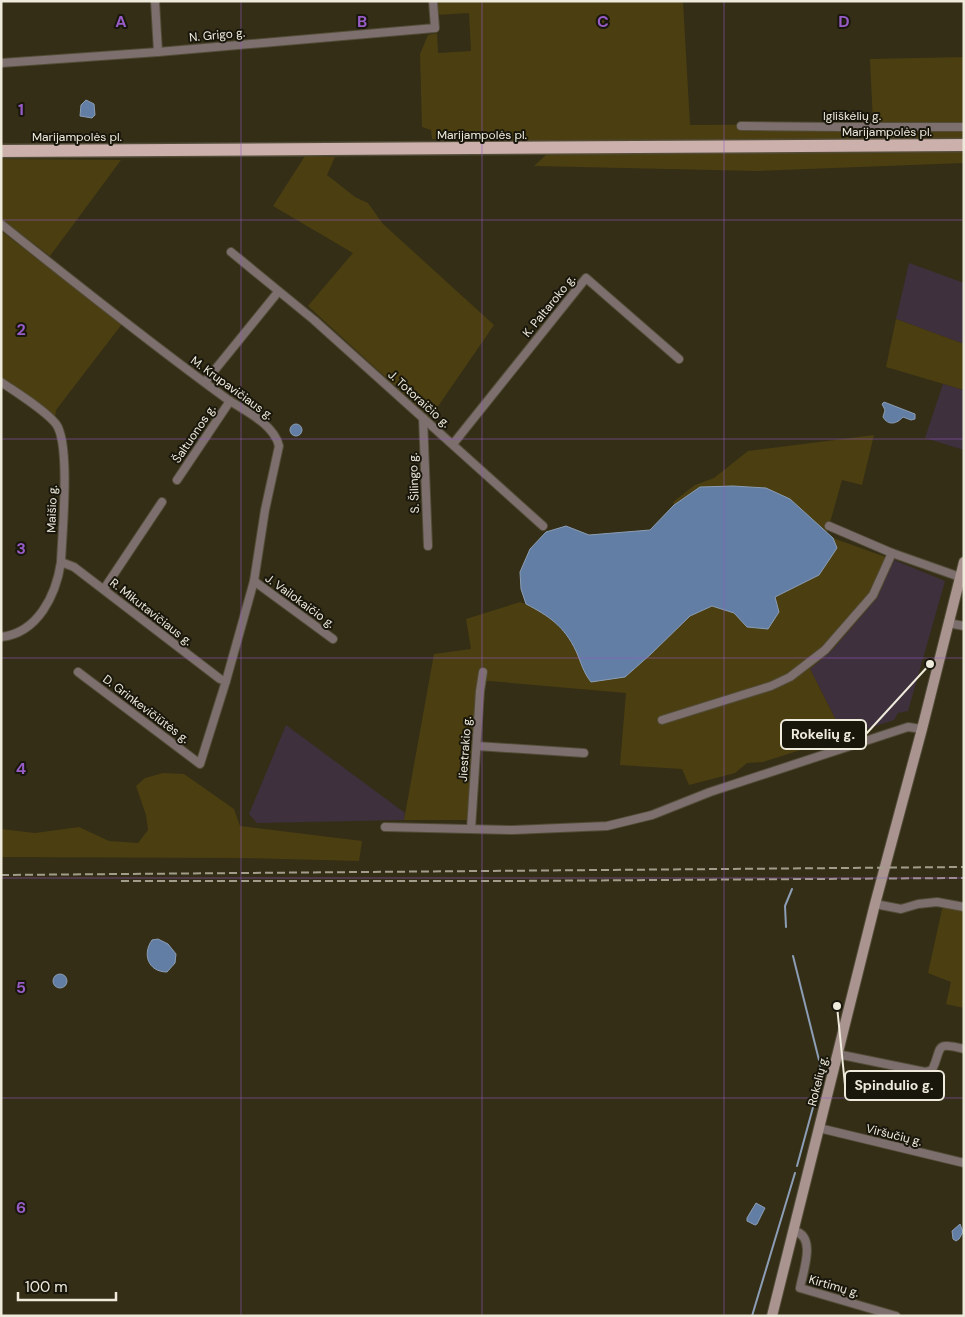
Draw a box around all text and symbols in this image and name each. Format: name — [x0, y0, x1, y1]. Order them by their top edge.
text: A — [115, 11, 127, 32]
text: B — [357, 11, 367, 32]
text: C — [597, 11, 609, 32]
text: D — [838, 11, 850, 32]
street label: N. Grigo g. — [188, 25, 246, 45]
text: 1 — [18, 99, 24, 120]
street label: Igliškėlių g. — [823, 108, 881, 124]
street label: Marijampolės pl. — [842, 124, 932, 140]
street label: Marijampolės pl. — [437, 127, 527, 143]
street label: Marijampolės pl. — [32, 129, 122, 145]
street label: K. Paltaroko g. — [519, 271, 579, 341]
text: 2 — [16, 319, 26, 340]
street label: M. Krupavičiaus g. — [187, 353, 277, 423]
street label: J. Totoraičio g. — [384, 367, 454, 431]
street label: Šaltuonos g. — [169, 402, 219, 466]
street label: S. Šilingo g. — [405, 452, 423, 514]
street label: Maišio g. — [43, 485, 61, 533]
text: 3 — [16, 538, 26, 559]
street label: J. Vailokaičio g. — [262, 570, 338, 632]
street label: R. Mikutavičiaus g. — [107, 575, 195, 649]
street label: D. Grinkevičiūtės g. — [99, 671, 193, 747]
street label: Jiestrakio g. — [455, 716, 475, 782]
callout: Rokelių g. — [781, 720, 866, 749]
text: Rokelių g. — [791, 725, 855, 743]
text: 4 — [16, 758, 26, 779]
text: 5 — [16, 977, 26, 998]
street label: Rokelių g. — [804, 1054, 832, 1108]
callout: Spindulio g. — [845, 1071, 944, 1100]
text: Spindulio g. — [854, 1076, 934, 1094]
street label: Viršučių g. — [864, 1120, 924, 1150]
text: 6 — [16, 1197, 26, 1218]
scale bar — [18, 1270, 115, 1302]
street label: Kirtimų g. — [807, 1271, 861, 1301]
text: 100 m — [25, 1277, 68, 1297]

